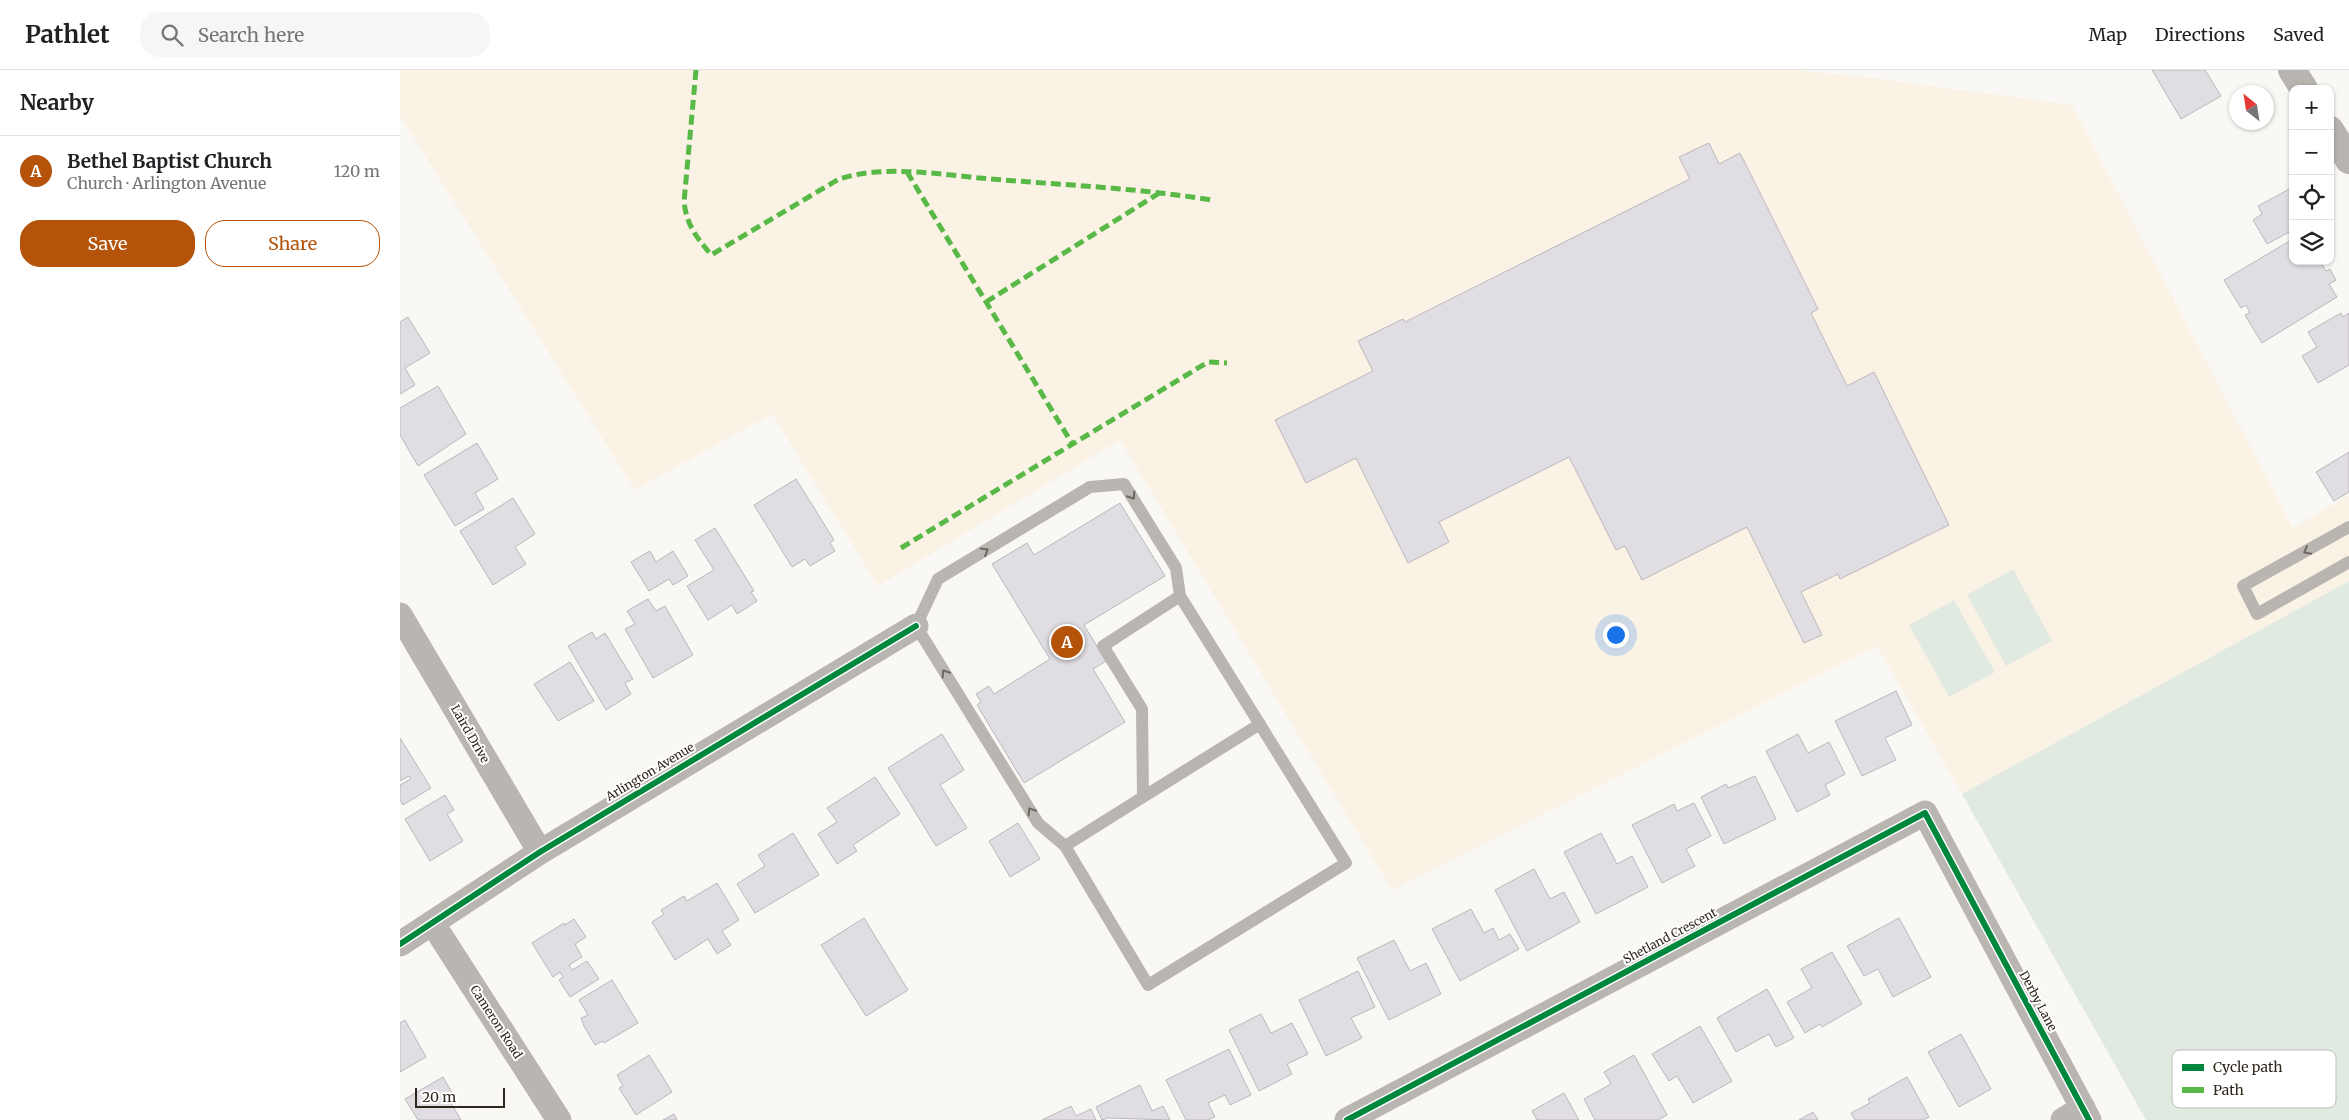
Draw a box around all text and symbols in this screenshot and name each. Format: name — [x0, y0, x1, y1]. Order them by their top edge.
search box — [140, 12, 490, 57]
text: Pathlet — [25, 19, 110, 50]
icon: search — [158, 21, 186, 49]
text: Search here — [198, 23, 304, 47]
text: Map — [2089, 23, 2127, 46]
text: Directions — [2155, 23, 2245, 46]
text: Saved — [2273, 23, 2324, 46]
north arrow — [2229, 85, 2274, 130]
map controls — [2289, 85, 2334, 265]
button: + — [2289, 85, 2334, 130]
text: Nearby — [20, 89, 94, 116]
button: − — [2289, 130, 2334, 175]
text: Bethel Baptist Church — [67, 149, 272, 173]
text: A — [30, 161, 42, 181]
text: 120 m — [334, 161, 380, 181]
text: Church · Arlington Avenue — [67, 173, 266, 193]
button: locate — [2289, 175, 2334, 220]
button: Save — [20, 220, 195, 267]
button: Share — [205, 220, 380, 267]
button: layers — [2289, 220, 2334, 265]
one-way arrow — [1125, 491, 1135, 500]
one-way arrow — [2303, 544, 2312, 554]
one-way arrow — [980, 547, 989, 557]
your location — [1603, 622, 1629, 648]
pin: A — [1051, 623, 1083, 661]
one-way arrow — [942, 669, 952, 678]
street label: Laird Drive — [448, 702, 493, 765]
street label: Arlington Avenue — [602, 739, 697, 804]
one-way arrow — [1028, 807, 1038, 816]
street label: Shetland Crescent — [1620, 904, 1719, 967]
street label: Derby Lane — [2016, 968, 2061, 1034]
street label: Cameron Road — [467, 982, 526, 1061]
legend — [2172, 1050, 2336, 1108]
text: Cycle path — [2213, 1058, 2283, 1076]
text: Path — [2213, 1081, 2244, 1099]
scale bar — [415, 1085, 505, 1108]
text: 20 m — [422, 1088, 456, 1106]

